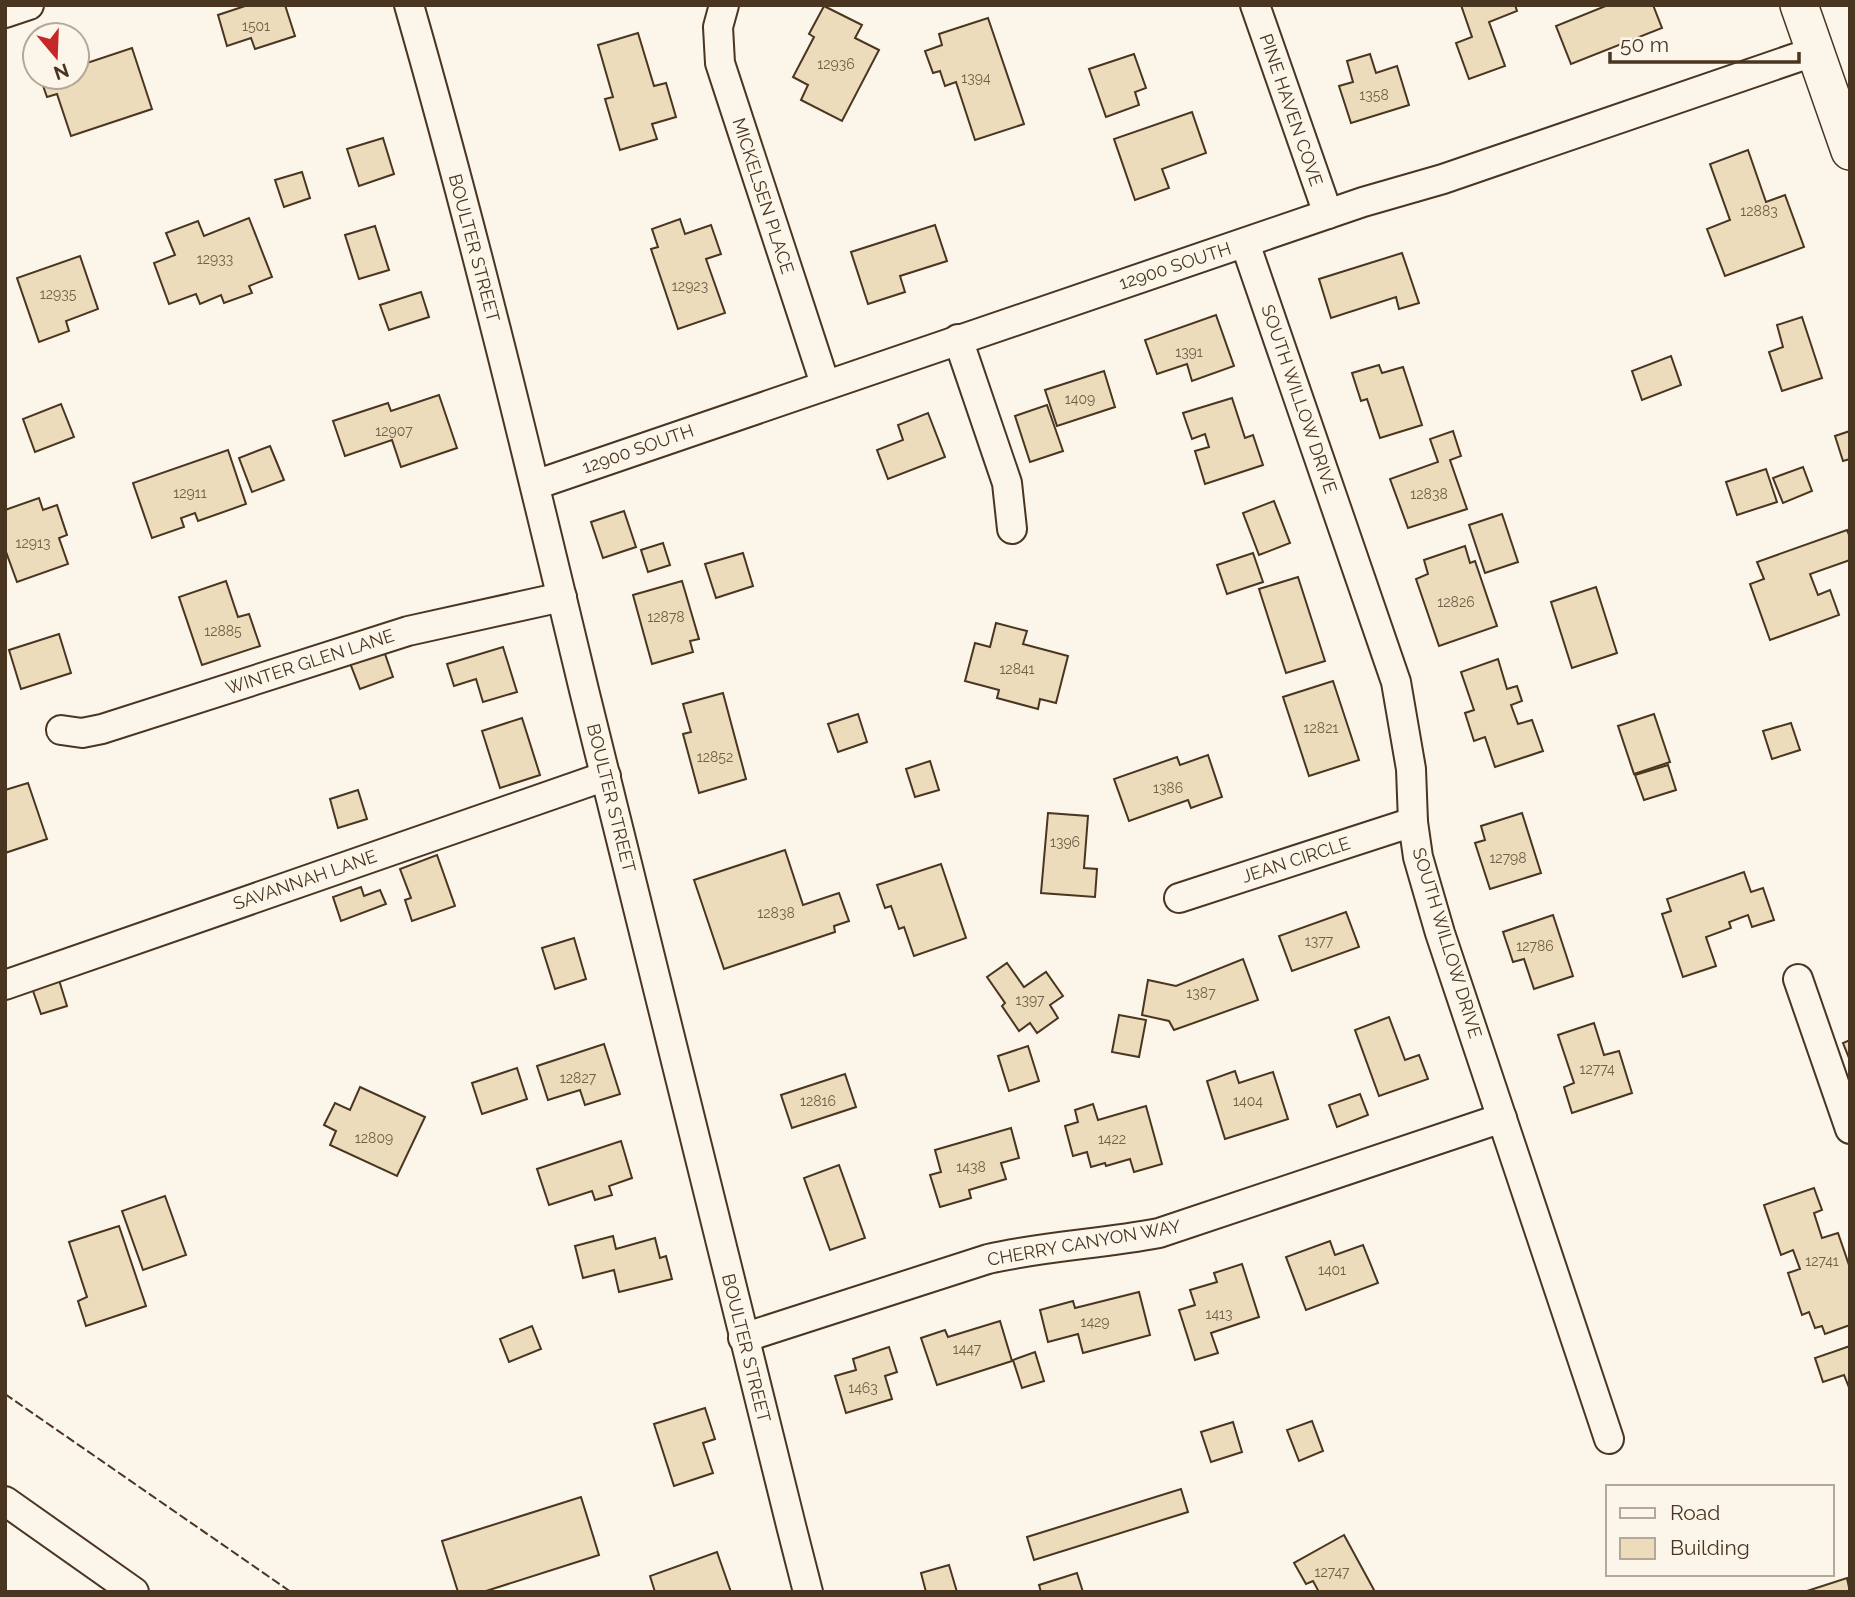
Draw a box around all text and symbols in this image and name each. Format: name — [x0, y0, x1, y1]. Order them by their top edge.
house number: 1501 — [242, 18, 270, 34]
north arrow — [21, 21, 91, 91]
scale bar — [1610, 21, 1799, 65]
street label: PINE HAVEN COVE — [1256, 31, 1327, 189]
text: 50 m — [1620, 32, 1669, 57]
house number: 12936 — [817, 56, 855, 72]
text: N — [51, 59, 72, 85]
house number: 1394 — [961, 70, 991, 86]
house number: 1358 — [1359, 87, 1389, 103]
street label: MICKELSEN PLACE — [728, 115, 799, 276]
street label: BOULTER STREET — [445, 172, 504, 324]
house number: 12883 — [1740, 203, 1778, 219]
street label: 12900 SOUTH — [1116, 238, 1234, 294]
house number: 12933 — [197, 251, 233, 267]
house number: 12923 — [672, 278, 708, 294]
house number: 12935 — [40, 286, 77, 302]
street label: SOUTH WILLOW DRIVE — [1257, 302, 1342, 496]
house number: 1391 — [1175, 344, 1203, 360]
house number: 1409 — [1065, 391, 1095, 407]
street label: 12900 SOUTH — [579, 420, 696, 477]
house number: 12907 — [375, 423, 413, 439]
house number: 12911 — [173, 485, 207, 501]
house number: 12838 — [1410, 486, 1448, 502]
house number: 12913 — [16, 535, 50, 551]
house number: 12826 — [1437, 594, 1475, 610]
house number: 12878 — [647, 609, 685, 625]
house number: 12885 — [204, 623, 242, 639]
street label: WINTER GLEN LANE — [223, 624, 397, 699]
house number: 12841 — [999, 661, 1035, 677]
house number: 12821 — [1304, 720, 1338, 736]
street label: BOULTER STREET — [583, 721, 640, 874]
house number: 12852 — [697, 749, 733, 765]
house number: 1386 — [1153, 780, 1183, 796]
street label: JEAN CIRCLE — [1239, 832, 1353, 887]
house number: 1396 — [1050, 834, 1080, 850]
street label: SAVANNAH LANE — [230, 845, 379, 914]
street label: SOUTH WILLOW DRIVE — [1408, 845, 1486, 1041]
house number: 12798 — [1489, 850, 1527, 866]
house number: 12838 — [757, 905, 795, 921]
house number: 1377 — [1305, 933, 1334, 949]
house number: 12786 — [1516, 938, 1554, 954]
house number: 1387 — [1186, 985, 1216, 1001]
house number: 1397 — [1015, 992, 1045, 1008]
house number: 12774 — [1579, 1061, 1615, 1077]
house number: 12827 — [560, 1070, 597, 1086]
house number: 12816 — [800, 1093, 836, 1109]
house number: 1404 — [1233, 1093, 1263, 1109]
house number: 12809 — [355, 1130, 393, 1146]
house number: 1422 — [1098, 1131, 1126, 1147]
house number: 1438 — [956, 1159, 986, 1175]
street label: CHERRY CANYON WAY — [986, 1215, 1182, 1270]
house number: 12741 — [1805, 1253, 1839, 1269]
house number: 1401 — [1318, 1262, 1346, 1278]
street label: BOULTER STREET — [718, 1271, 775, 1424]
house number: 1413 — [1205, 1306, 1233, 1322]
house number: 1429 — [1080, 1314, 1110, 1330]
house number: 1447 — [953, 1341, 982, 1357]
house number: 1463 — [848, 1380, 878, 1396]
legend — [1606, 1485, 1834, 1576]
text: Road — [1670, 1500, 1720, 1525]
text: Building — [1670, 1535, 1750, 1560]
house number: 12747 — [1314, 1564, 1350, 1580]

